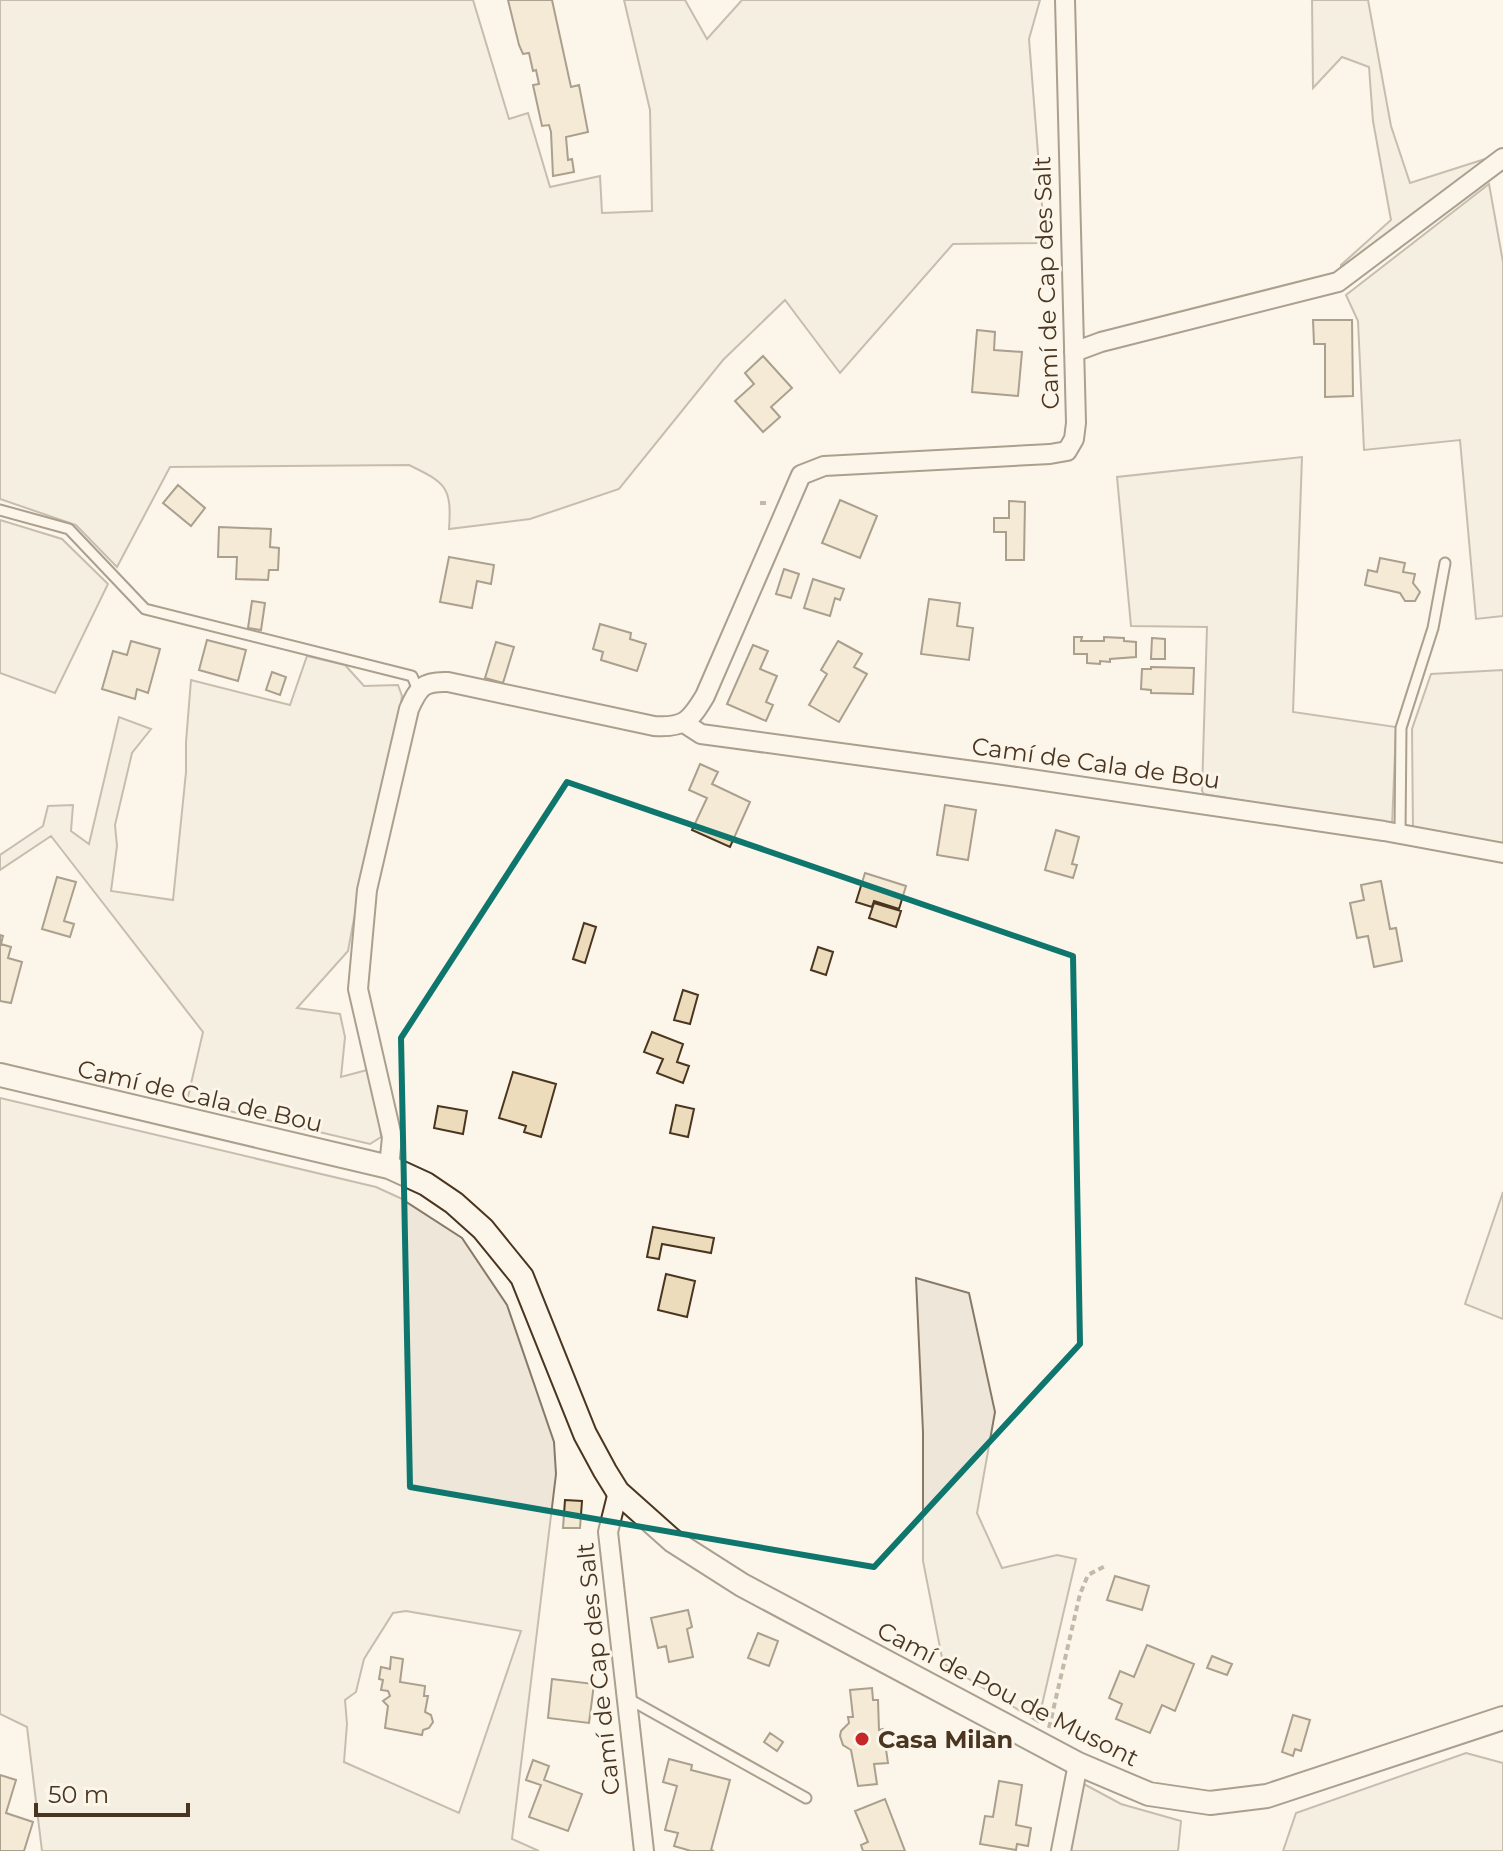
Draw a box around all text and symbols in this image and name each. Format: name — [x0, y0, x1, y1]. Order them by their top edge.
street label: Camí de Cap des Salt — [1027, 156, 1065, 410]
street label: Camí de Cala de Bou — [970, 731, 1222, 795]
street label: Camí de Cala de Bou — [75, 1054, 325, 1138]
street label: Camí de Cap des Salt — [570, 1541, 626, 1797]
street label: Camí de Pou de Musont — [872, 1615, 1144, 1773]
place label: Casa Milan — [878, 1725, 1013, 1754]
marker: Casa Milan — [853, 1730, 871, 1748]
scale bar — [36, 1767, 188, 1817]
text: 50 m — [48, 1780, 109, 1809]

